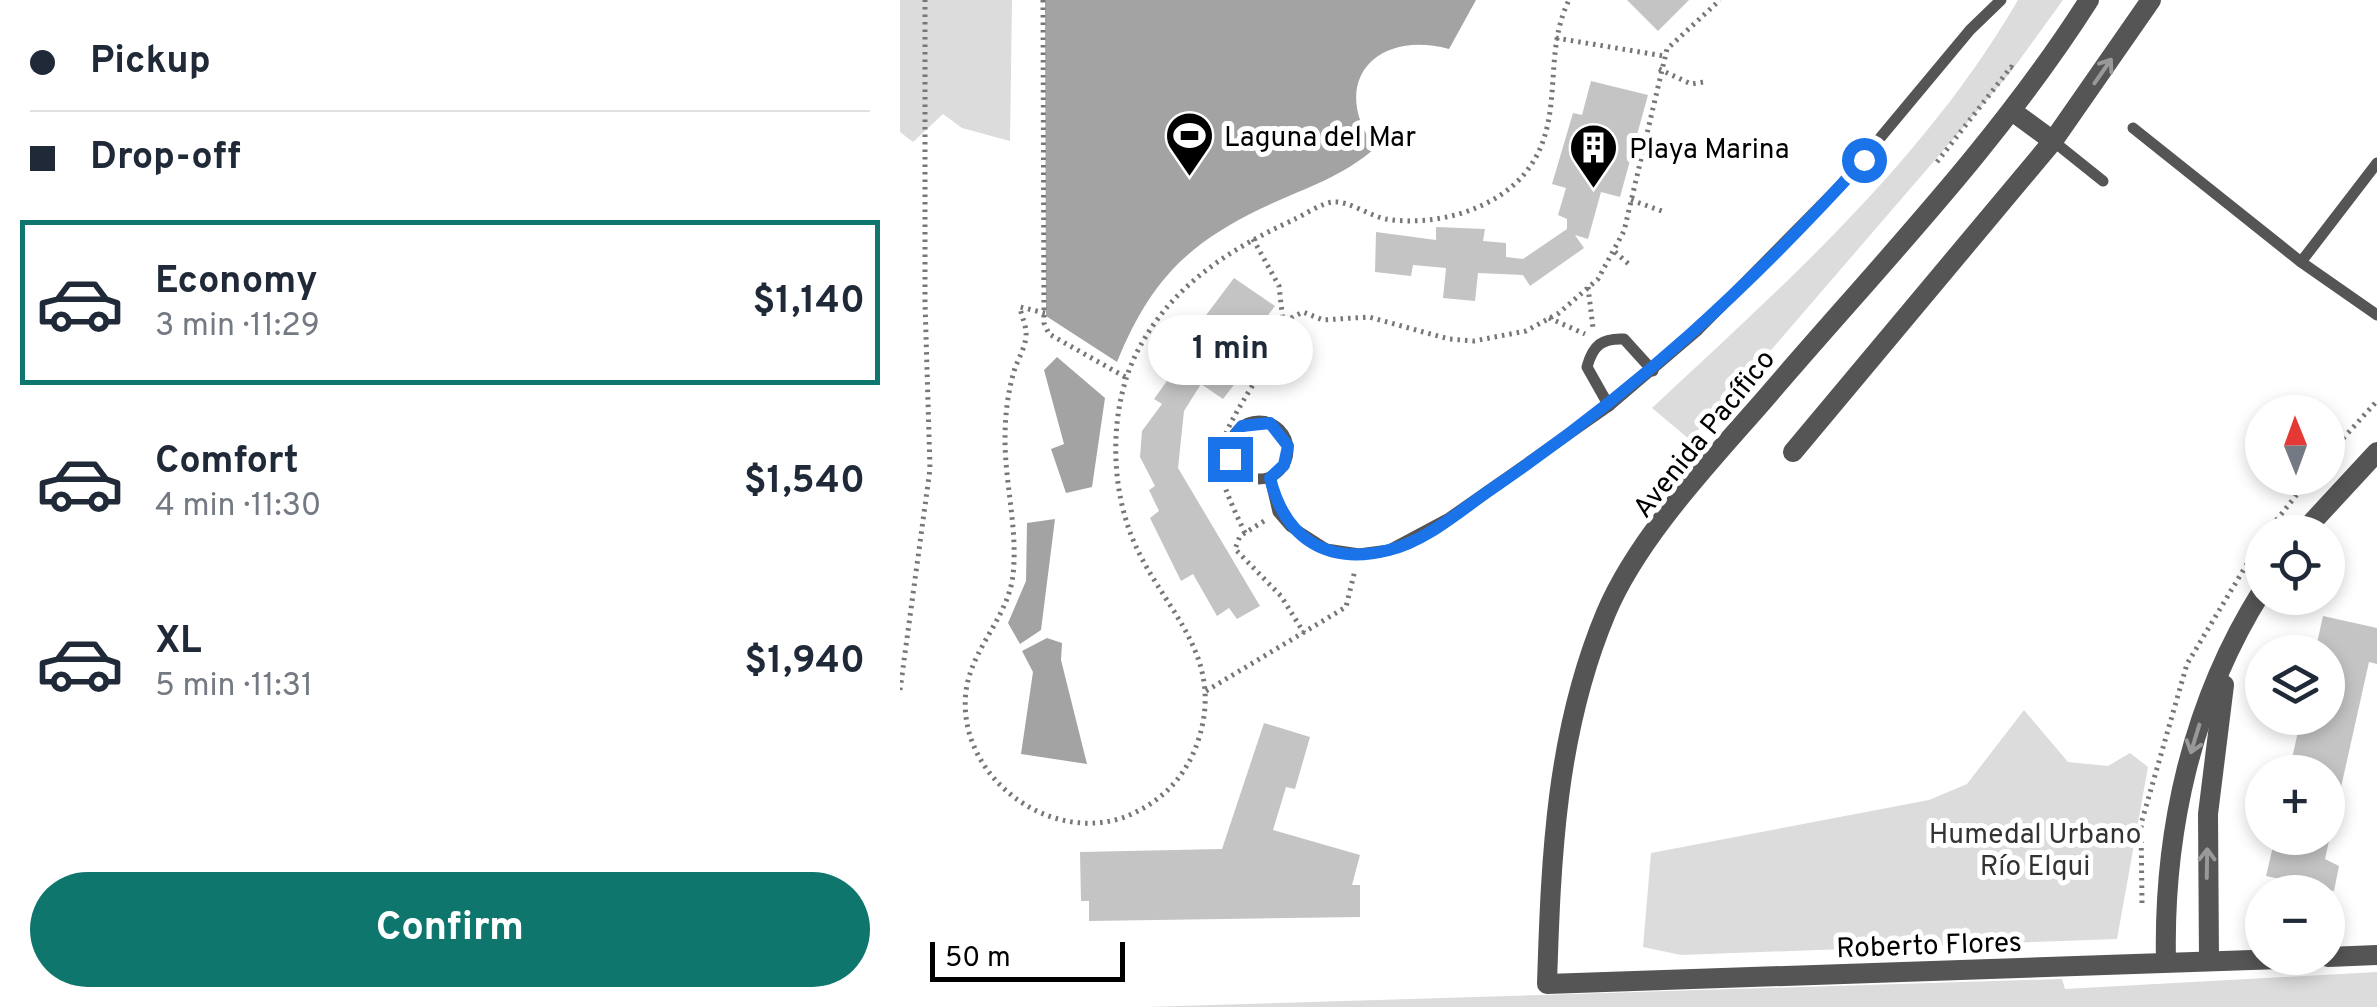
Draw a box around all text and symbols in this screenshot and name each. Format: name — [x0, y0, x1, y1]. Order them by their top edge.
text: Pickup — [90, 38, 211, 87]
one-way arrow — [2092, 58, 2113, 86]
sports icon: Laguna del Mar — [1163, 110, 1215, 178]
place label: Laguna del Mar — [1224, 121, 1416, 157]
building icon: Playa Marina — [1568, 122, 1620, 190]
place label: Playa Marina — [1629, 133, 1789, 169]
text: Drop-off — [90, 134, 241, 183]
route start — [1842, 138, 1887, 183]
icon: car — [35, 258, 125, 348]
text: Economy — [155, 258, 317, 307]
text: $1,140 — [752, 278, 865, 327]
text: 3 min · 11:29 — [155, 307, 320, 347]
callout: 1 min — [1148, 314, 1312, 384]
text: 1 min — [1192, 330, 1269, 370]
street label: Avenida Pacífico — [1626, 343, 1784, 527]
north arrow — [2245, 395, 2345, 495]
map controls — [2245, 395, 2345, 975]
route end — [1208, 437, 1253, 482]
icon: car — [35, 438, 125, 528]
text: Comfort — [155, 438, 299, 487]
text: $1,540 — [744, 458, 865, 507]
text: 4 min · 11:30 — [155, 487, 321, 527]
button: locate — [2245, 515, 2345, 615]
icon: car — [35, 618, 125, 708]
text: XL — [155, 618, 202, 667]
button: layers — [2245, 635, 2345, 735]
text: $1,940 — [744, 638, 865, 687]
text: 5 min · 11:31 — [155, 667, 313, 707]
one-way arrow — [2184, 723, 2202, 754]
button: + — [2245, 755, 2345, 855]
park label: Humedal Urbano Río Elqui — [1929, 818, 2141, 886]
one-way arrow — [2197, 848, 2216, 880]
button: Confirm — [30, 872, 870, 987]
button: − — [2245, 875, 2345, 975]
street label: Roberto Flores — [1836, 926, 2022, 968]
scale bar — [930, 937, 1125, 982]
text: 50 m — [945, 941, 1011, 977]

